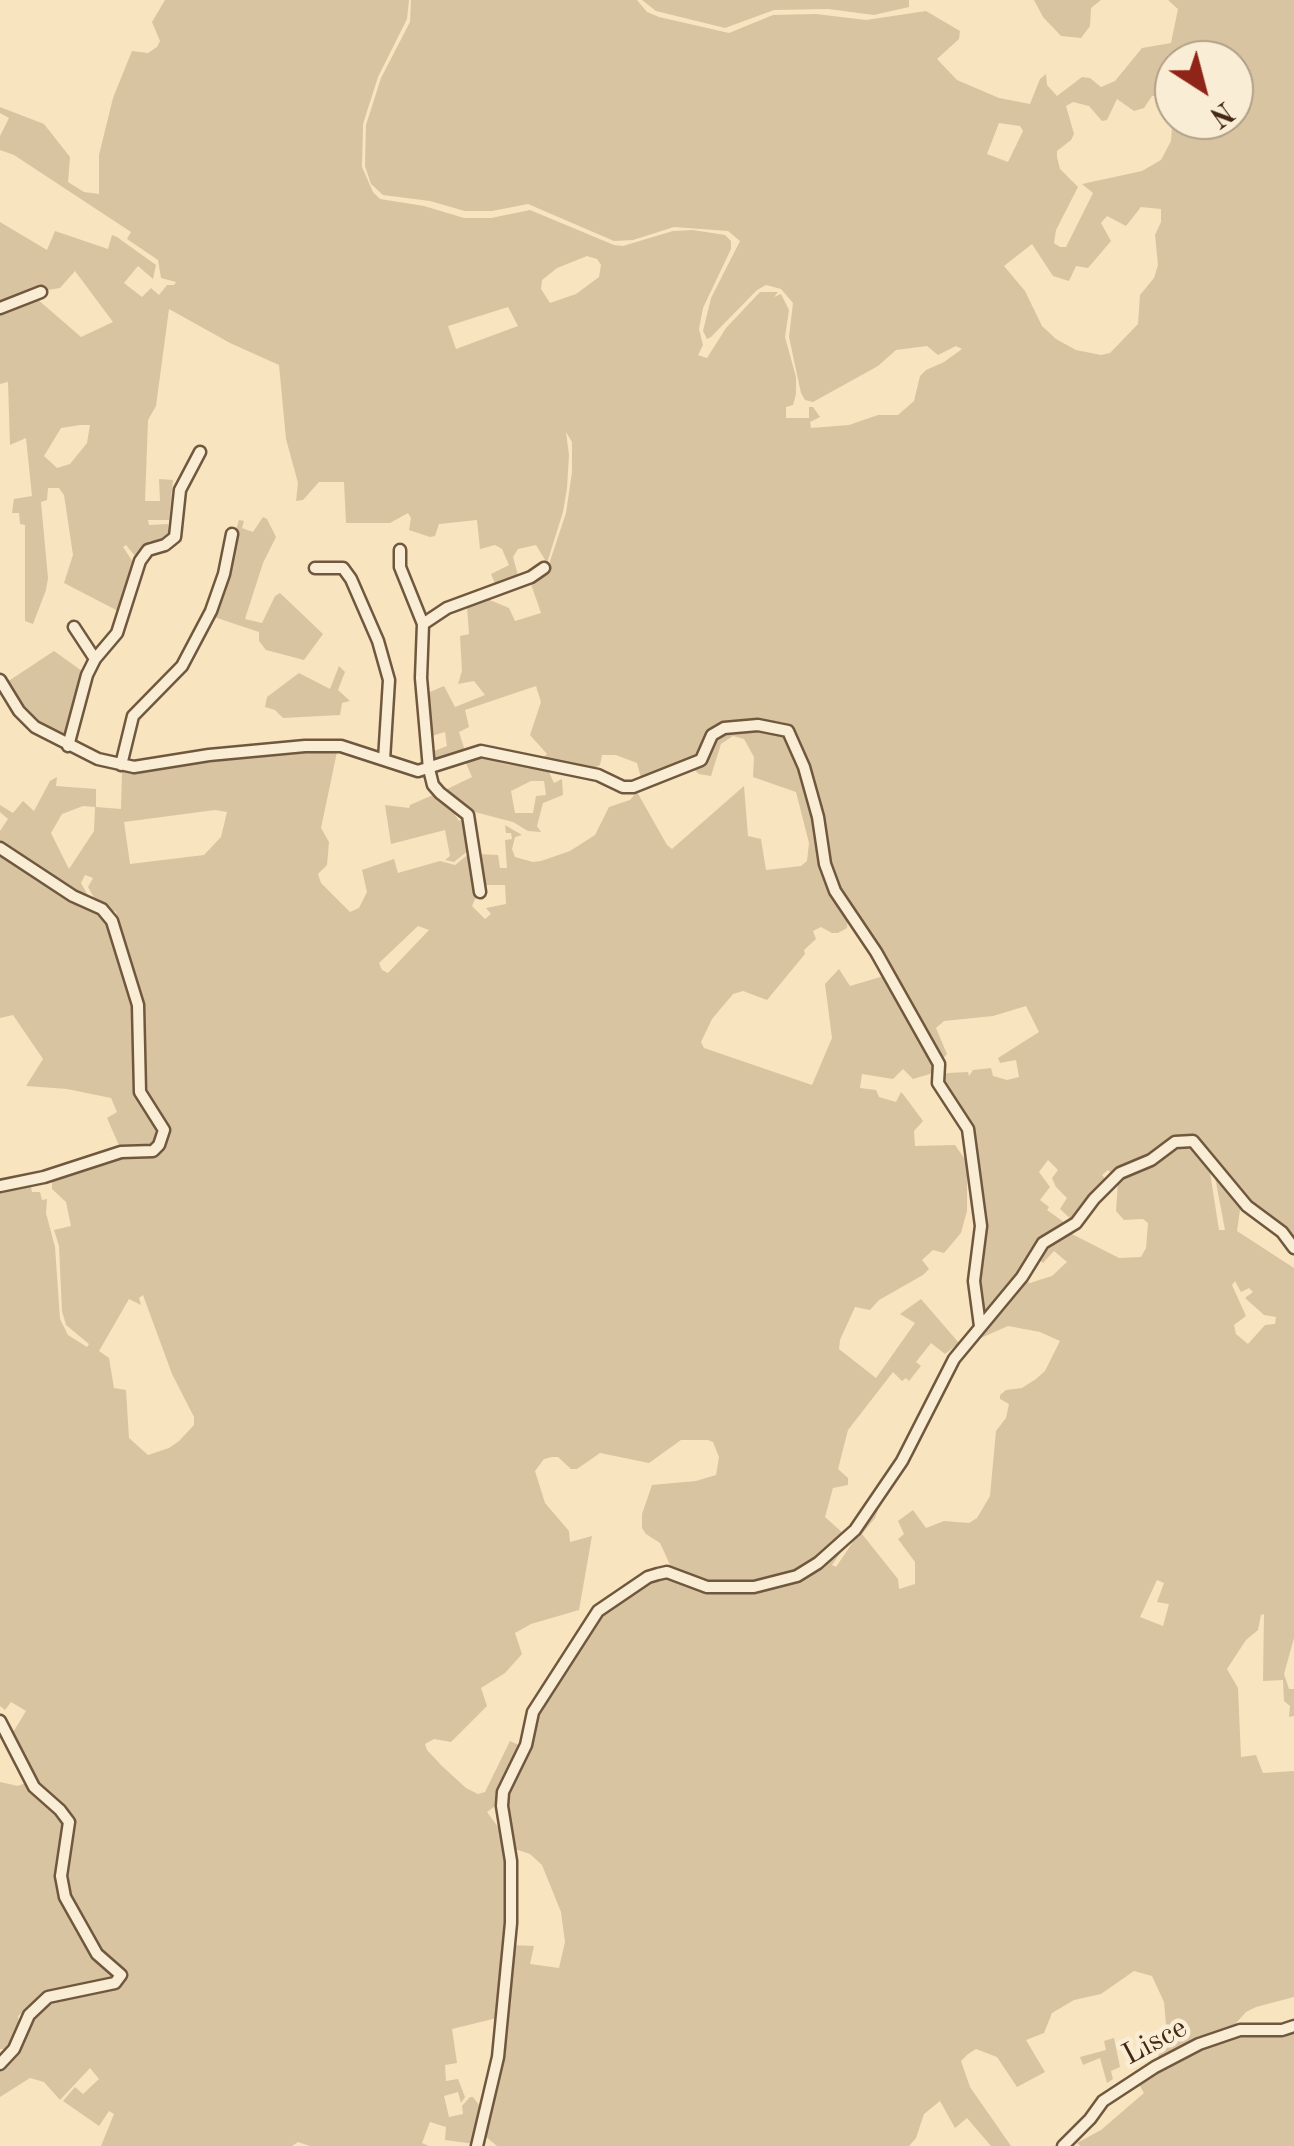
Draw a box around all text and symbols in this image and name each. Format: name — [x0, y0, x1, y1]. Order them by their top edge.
north arrow — [1154, 40, 1254, 140]
text: N — [1204, 95, 1237, 130]
street label: Lisce — [1116, 2010, 1194, 2074]

